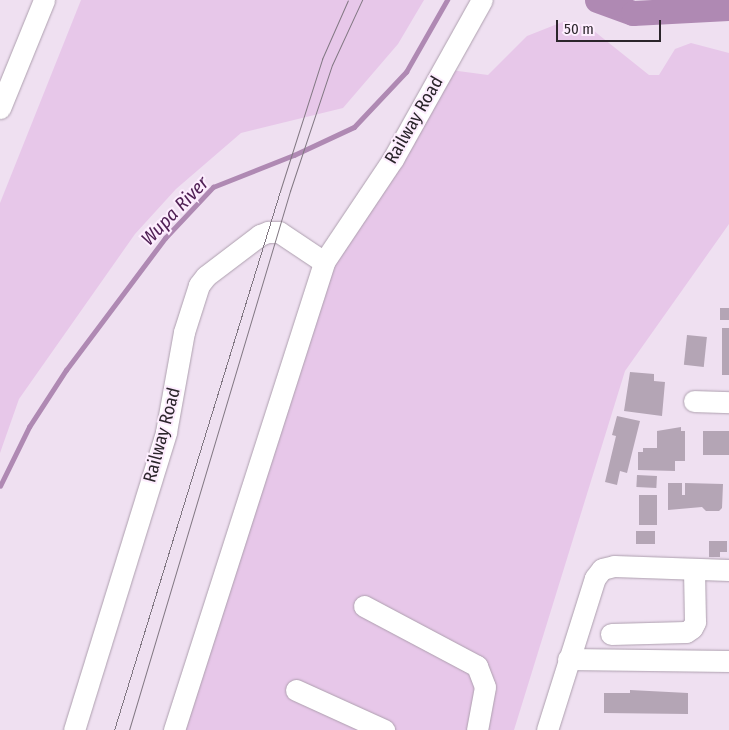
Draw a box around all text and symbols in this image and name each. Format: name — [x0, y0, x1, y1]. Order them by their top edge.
scale bar — [559, 10, 664, 42]
text: 50 m — [564, 20, 594, 38]
street label: Railway Road — [380, 72, 448, 168]
water label: Wupa River — [137, 172, 213, 250]
street label: Railway Road — [139, 385, 185, 485]

